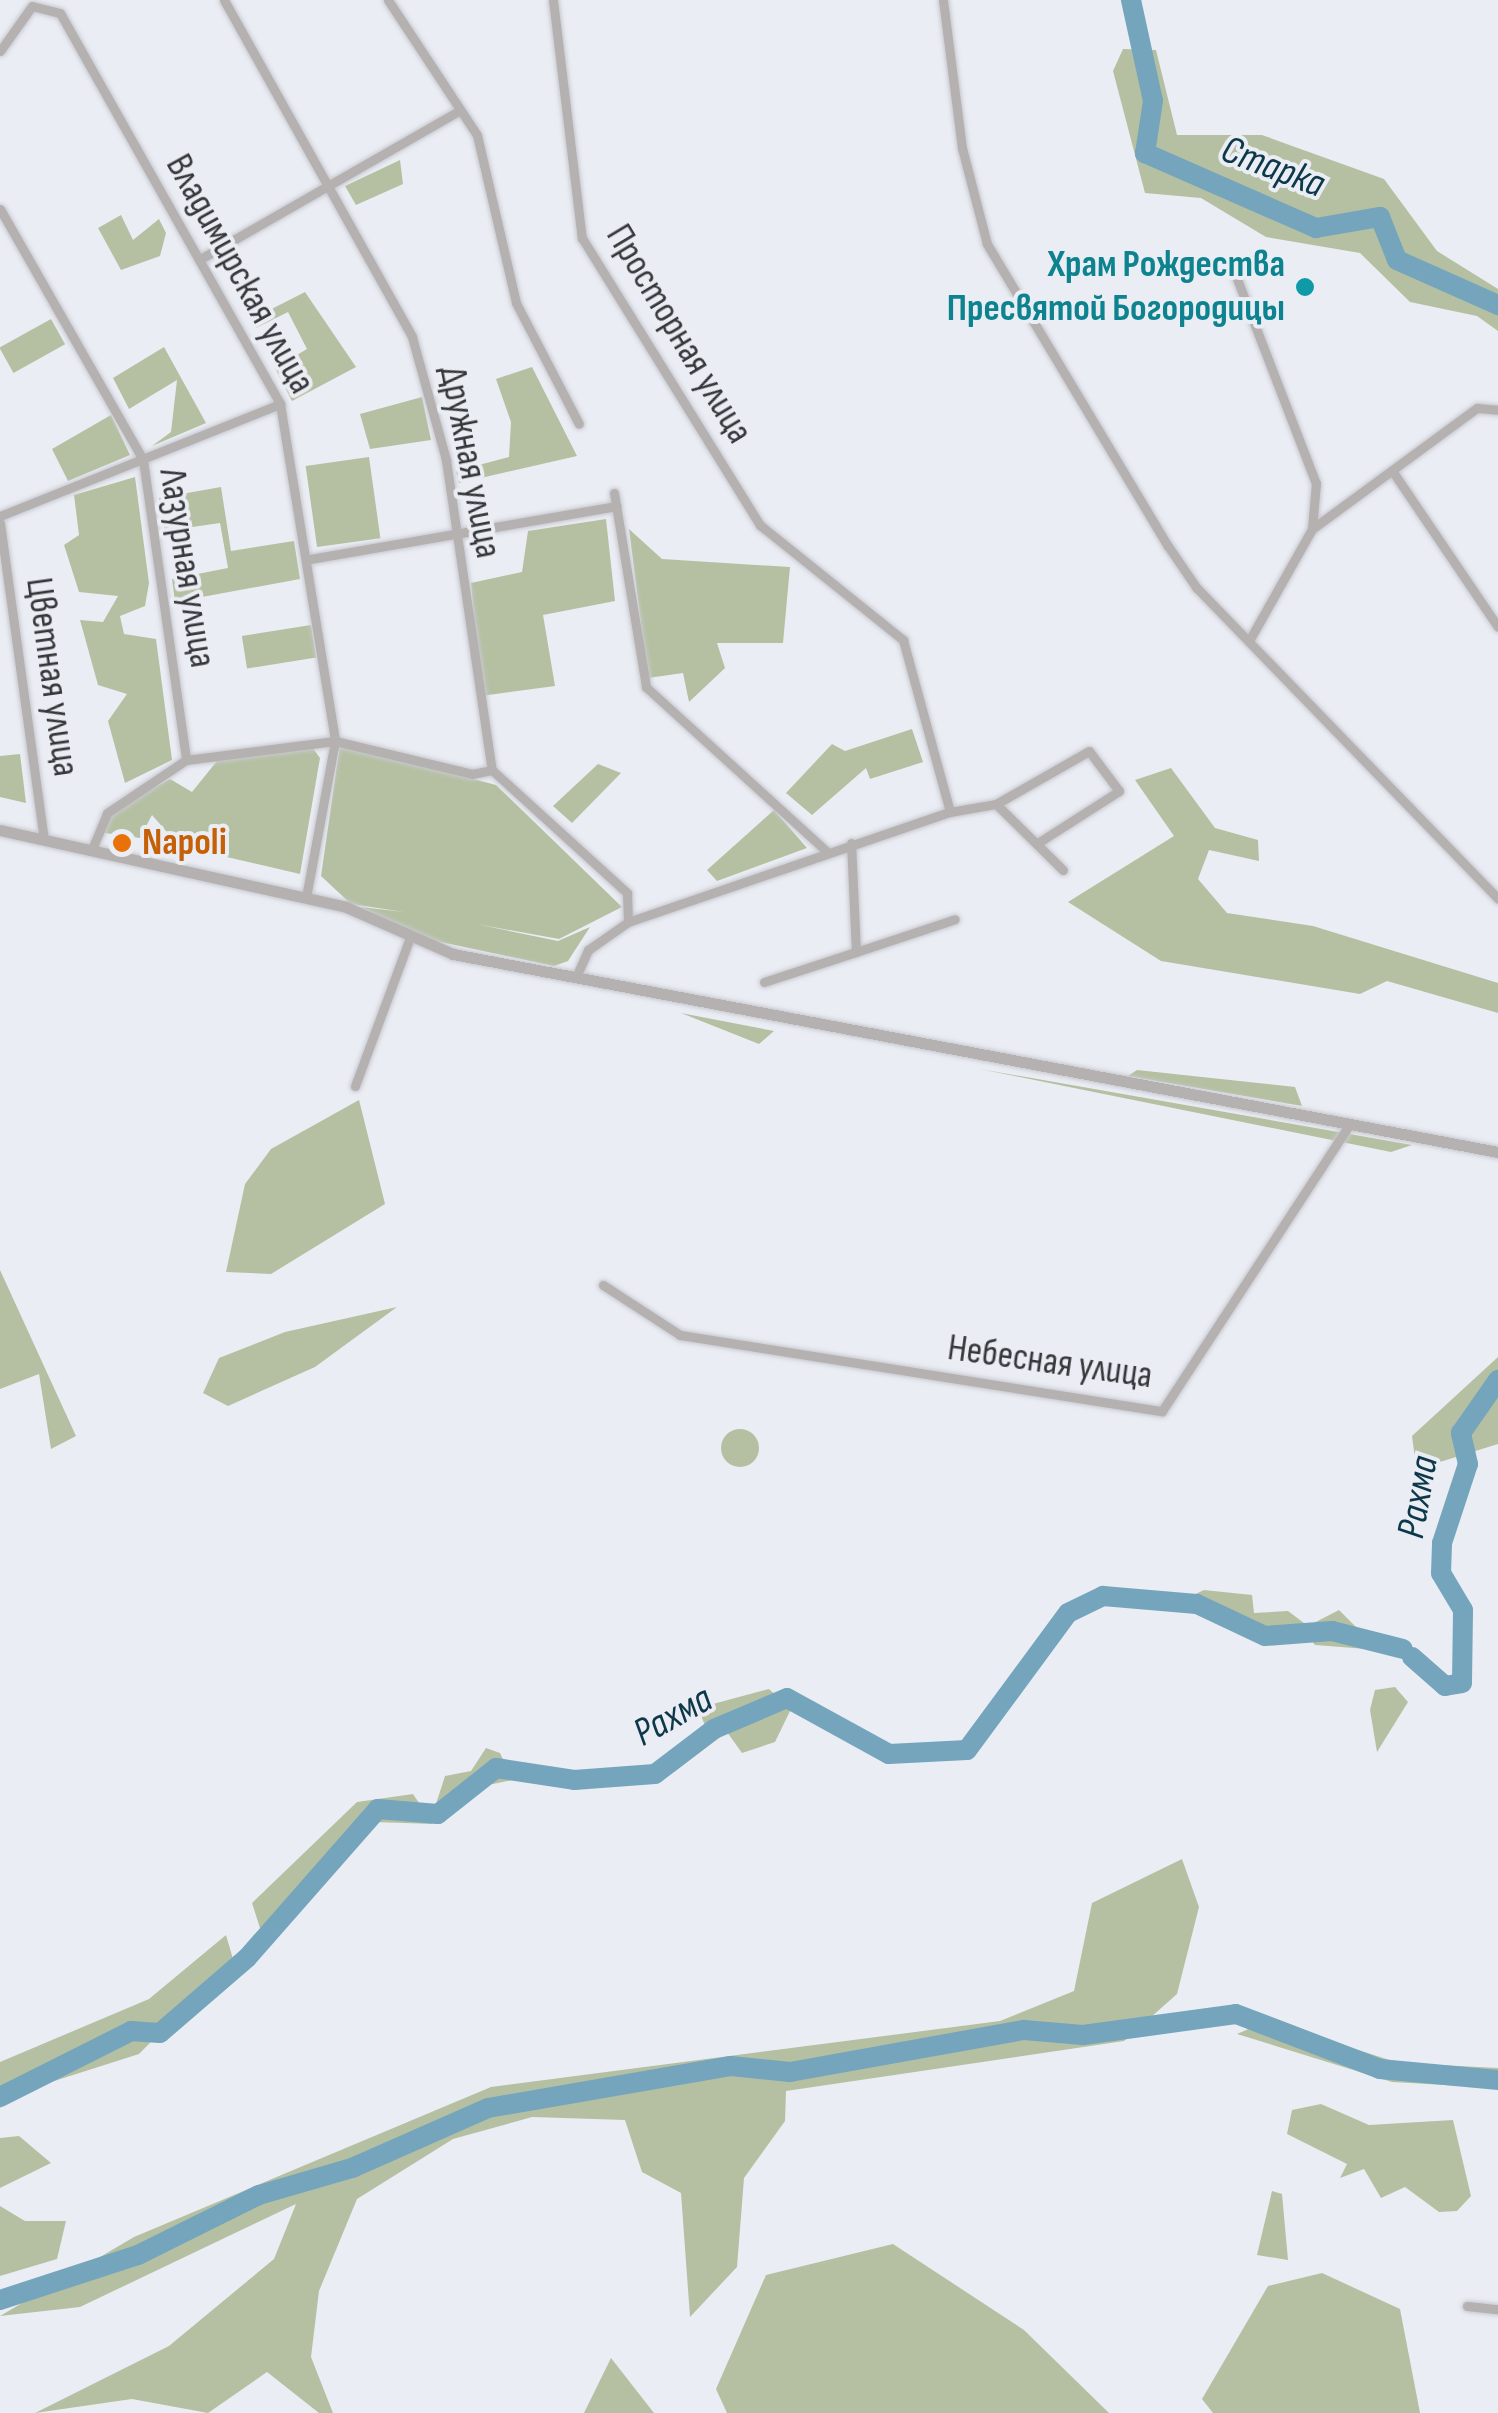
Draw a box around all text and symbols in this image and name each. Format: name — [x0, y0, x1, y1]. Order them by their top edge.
water label: Старка — [1214, 125, 1332, 209]
street label: Владимирская улица — [155, 146, 325, 402]
street label: Просторная улица — [596, 216, 762, 452]
place label: Храм Рождества Пресвятой Богородицы — [947, 242, 1285, 332]
marker: Храм Рождества Пресвятой Богородицы — [1294, 276, 1316, 298]
street label: Дружная улица — [429, 362, 511, 562]
street label: Лазурная улица — [149, 465, 225, 671]
street label: Цветная улица — [15, 575, 89, 779]
place label: Napoli — [142, 820, 227, 866]
marker: Napoli — [111, 832, 133, 854]
street label: Небесная улица — [945, 1325, 1155, 1399]
water label: Рахма — [1387, 1452, 1449, 1542]
water label: Рахма — [625, 1675, 721, 1757]

